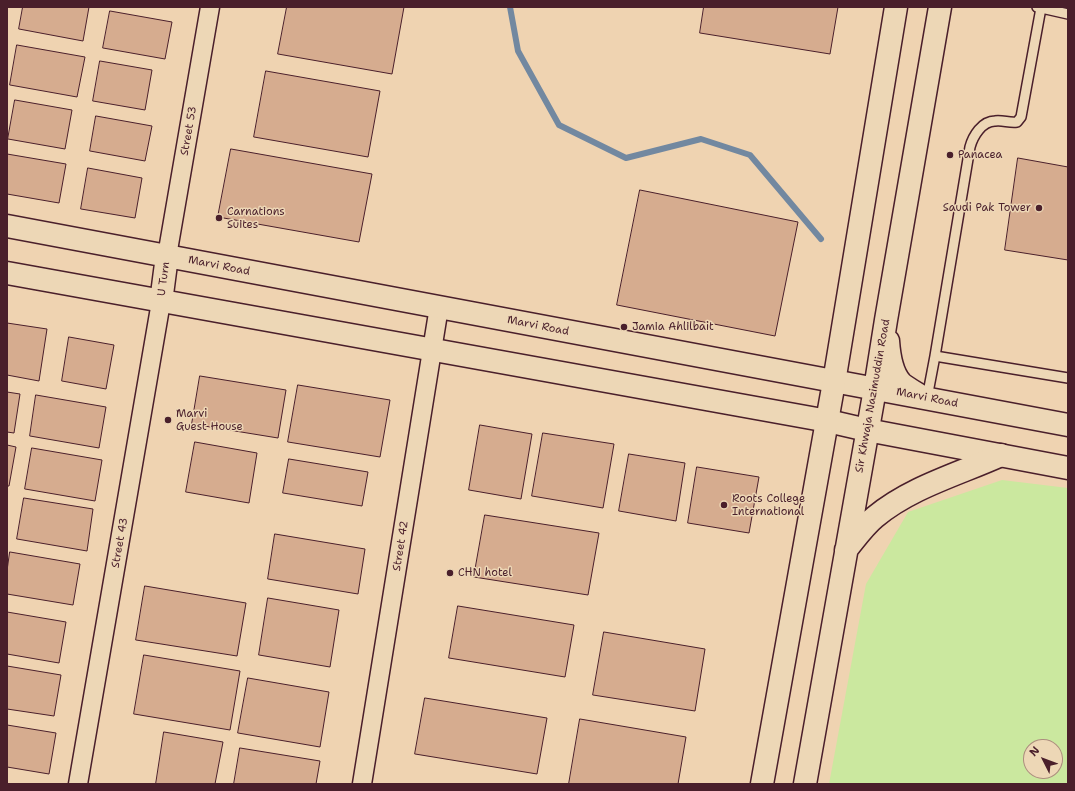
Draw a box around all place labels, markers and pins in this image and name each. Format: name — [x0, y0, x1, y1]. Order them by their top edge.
place label: Panacea — [958, 148, 1002, 162]
marker: Panacea — [945, 150, 955, 160]
place label: Saudi Pak Tower — [943, 201, 1031, 215]
marker: Saudi Pak Tower — [1034, 203, 1044, 213]
place label: Carnations Suites — [227, 205, 285, 231]
marker: Carnations Suites — [214, 213, 224, 223]
place label: Jamia Ahlilbait — [632, 320, 714, 334]
marker: Jamia Ahlilbait — [619, 322, 629, 332]
place label: Marvi Guest House — [176, 407, 243, 433]
marker: Marvi Guest House — [163, 415, 173, 425]
place label: Roots College International — [732, 492, 805, 518]
marker: Roots College International — [719, 500, 729, 510]
place label: CHN hotel — [458, 566, 512, 580]
marker: CHN hotel — [445, 568, 455, 578]

